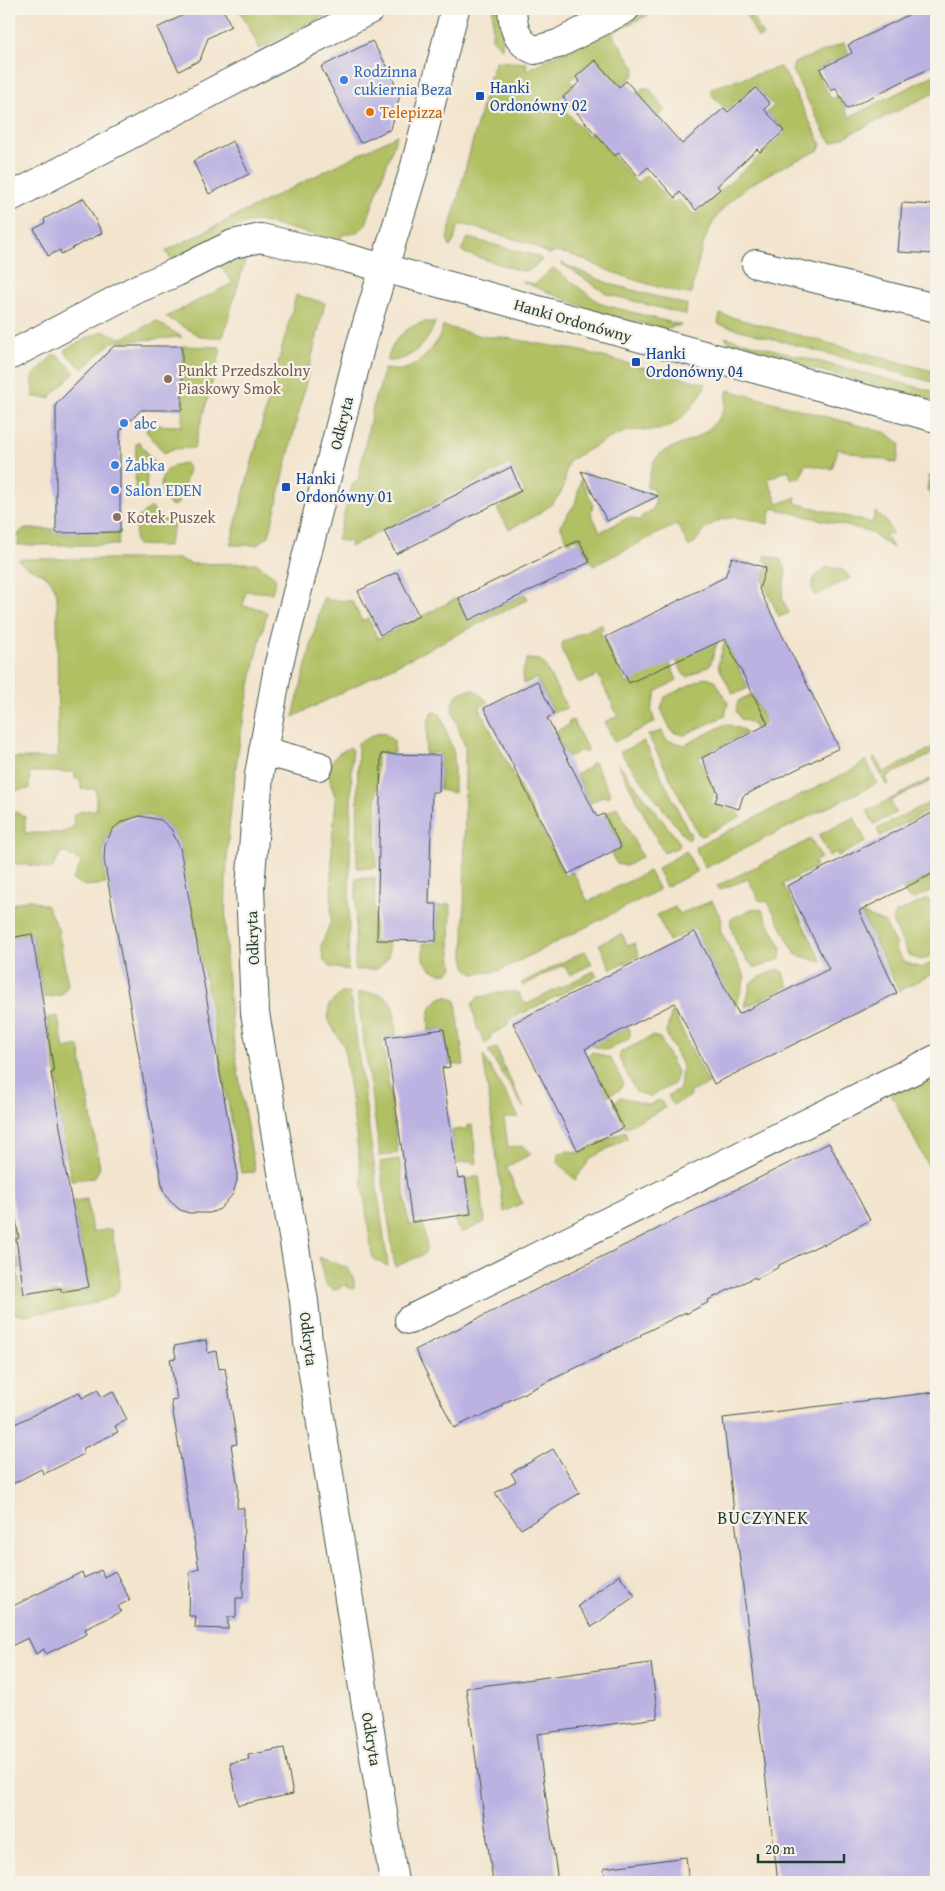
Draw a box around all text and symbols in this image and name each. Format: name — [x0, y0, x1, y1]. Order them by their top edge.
place label: Rodzinna cukiernia Beza — [354, 59, 453, 101]
marker: Rodzinna cukiernia Beza — [338, 74, 350, 86]
place label: Hanki Ordonówny 02 — [490, 75, 587, 117]
marker: Hanki Ordonówny 02 — [474, 90, 486, 102]
place label: Telepizza — [380, 100, 443, 124]
marker: Telepizza — [364, 106, 376, 118]
street label: Hanki Ordonówny — [511, 292, 635, 348]
place label: Hanki Ordonówny 04 — [646, 341, 744, 383]
marker: Hanki Ordonówny 04 — [630, 356, 642, 368]
place label: Punkt Przedszkolny Piaskowy Smok — [178, 358, 311, 400]
marker: Punkt Przedszkolny Piaskowy Smok — [162, 373, 174, 385]
street label: Odkryta — [323, 393, 359, 452]
place label: abc — [134, 411, 157, 435]
marker: abc — [118, 417, 130, 429]
place label: Żabka — [125, 453, 165, 477]
marker: Żabka — [109, 459, 121, 471]
place label: Hanki Ordonówny 01 — [296, 466, 393, 508]
place label: Salon EDEN — [125, 478, 202, 502]
marker: Hanki Ordonówny 01 — [280, 481, 292, 493]
marker: Salon EDEN — [109, 484, 121, 496]
place label: Kotek Puszek — [127, 505, 217, 529]
marker: Kotek Puszek — [111, 511, 123, 523]
street label: Odkryta — [239, 910, 265, 965]
street label: Odkryta — [294, 1311, 324, 1368]
district label: BUCZYNEK — [717, 1504, 809, 1531]
street label: Odkryta — [356, 1710, 388, 1768]
scale bar — [758, 1831, 844, 1863]
text: 20 m — [765, 1838, 796, 1859]

